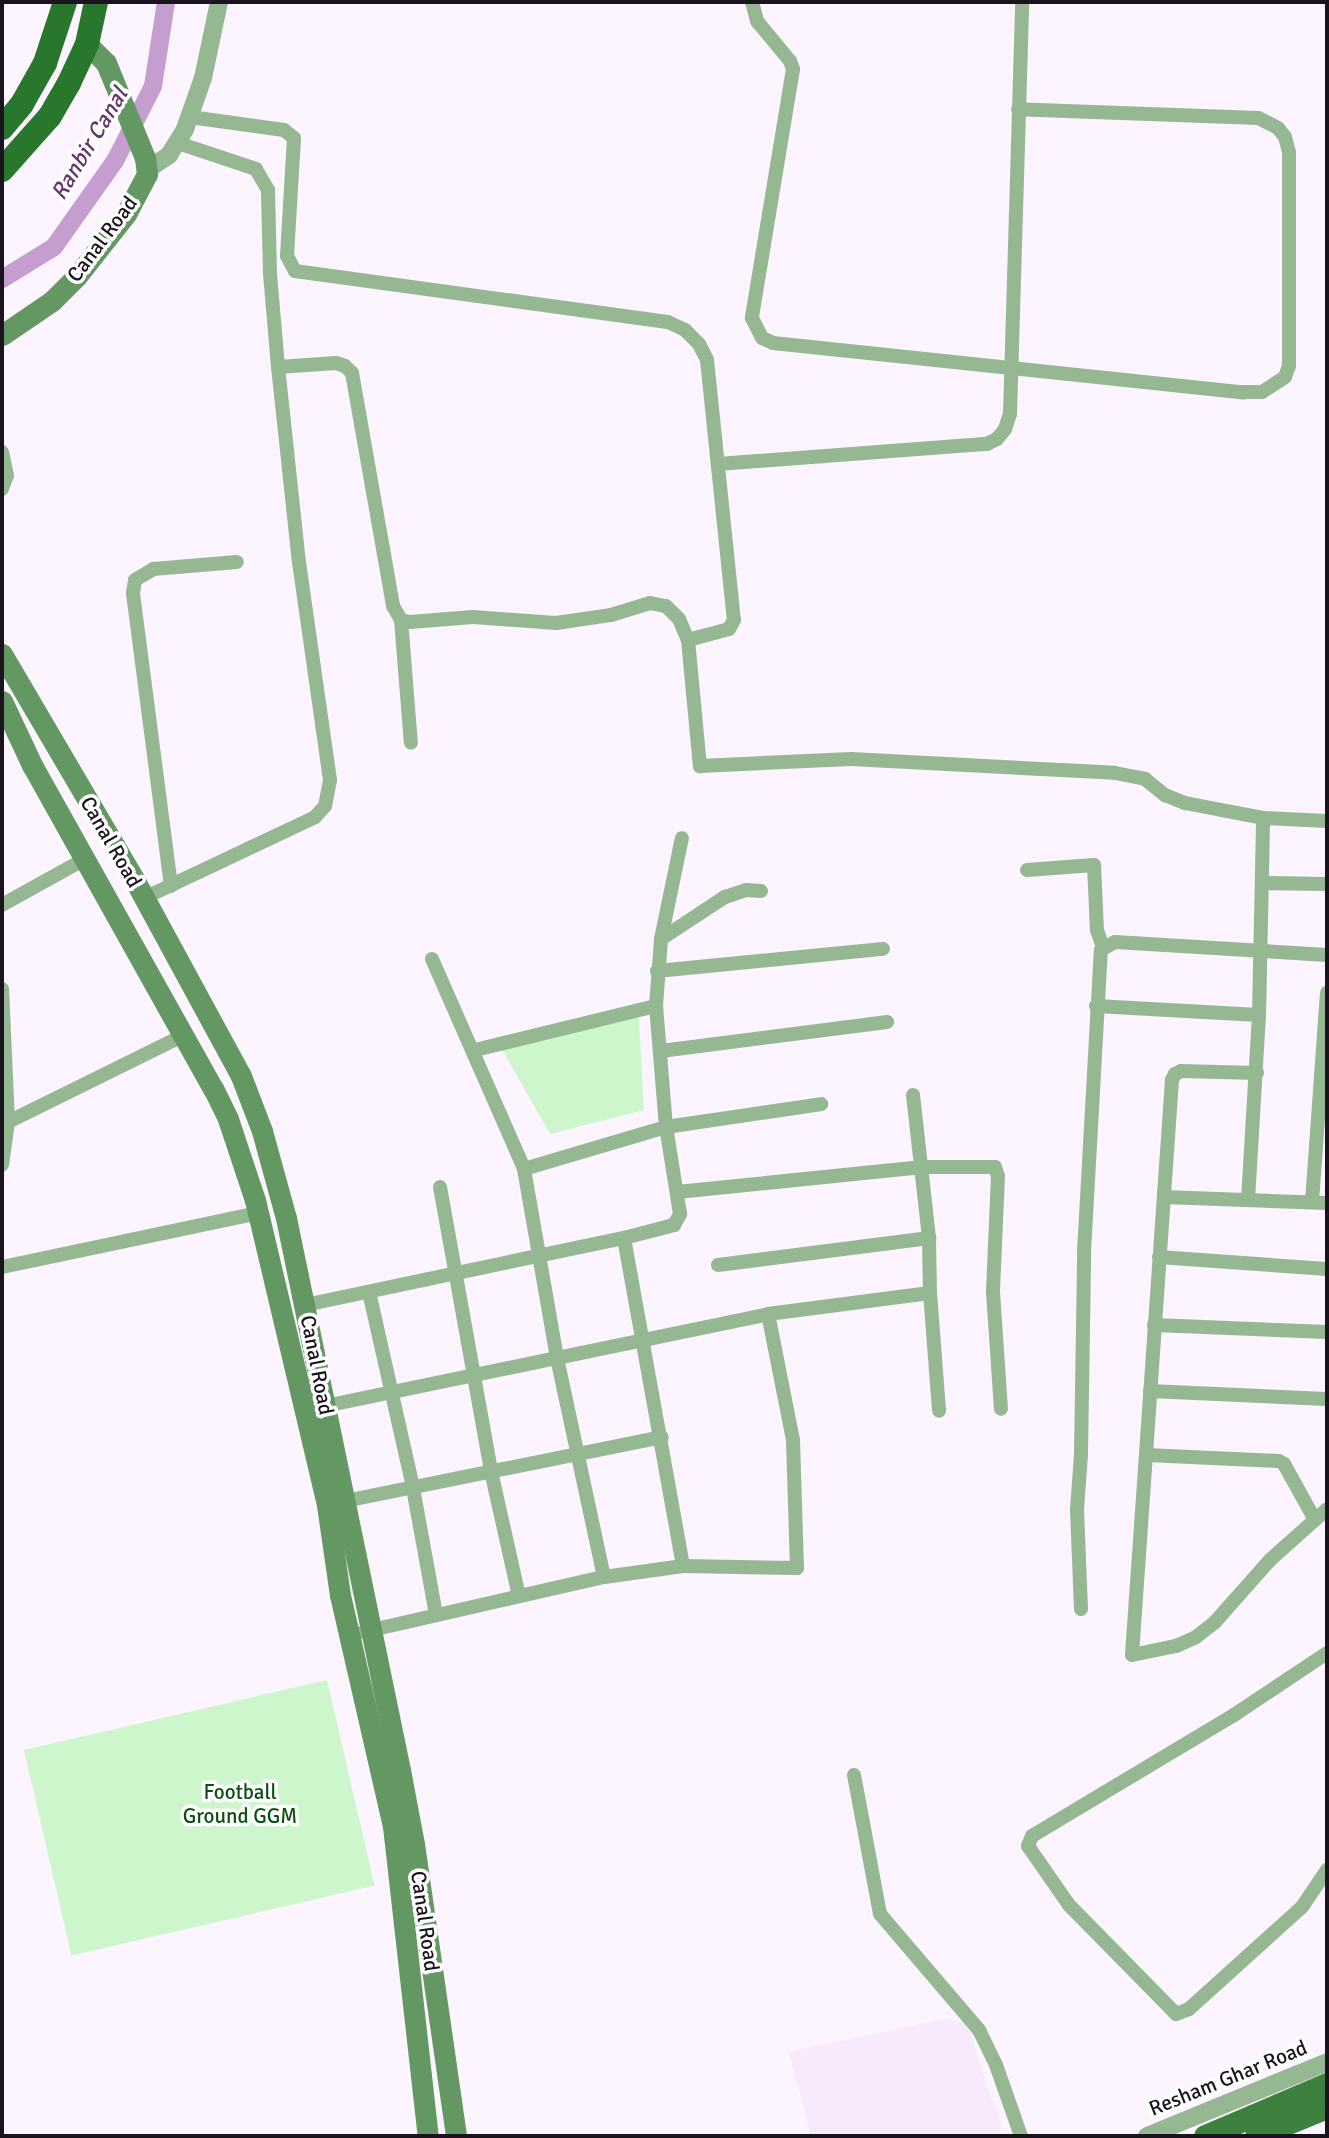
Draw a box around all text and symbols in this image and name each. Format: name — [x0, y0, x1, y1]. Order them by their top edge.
water label: Ranbir Canal — [46, 83, 134, 205]
street label: Canal Road — [62, 191, 142, 287]
street label: Canal Road — [75, 792, 147, 892]
street label: Canal Road — [295, 1313, 339, 1417]
park label: Football Ground GGM — [183, 1779, 297, 1829]
street label: Canal Road — [405, 1869, 445, 1973]
street label: Resham Ghar Road — [1145, 2035, 1311, 2121]

